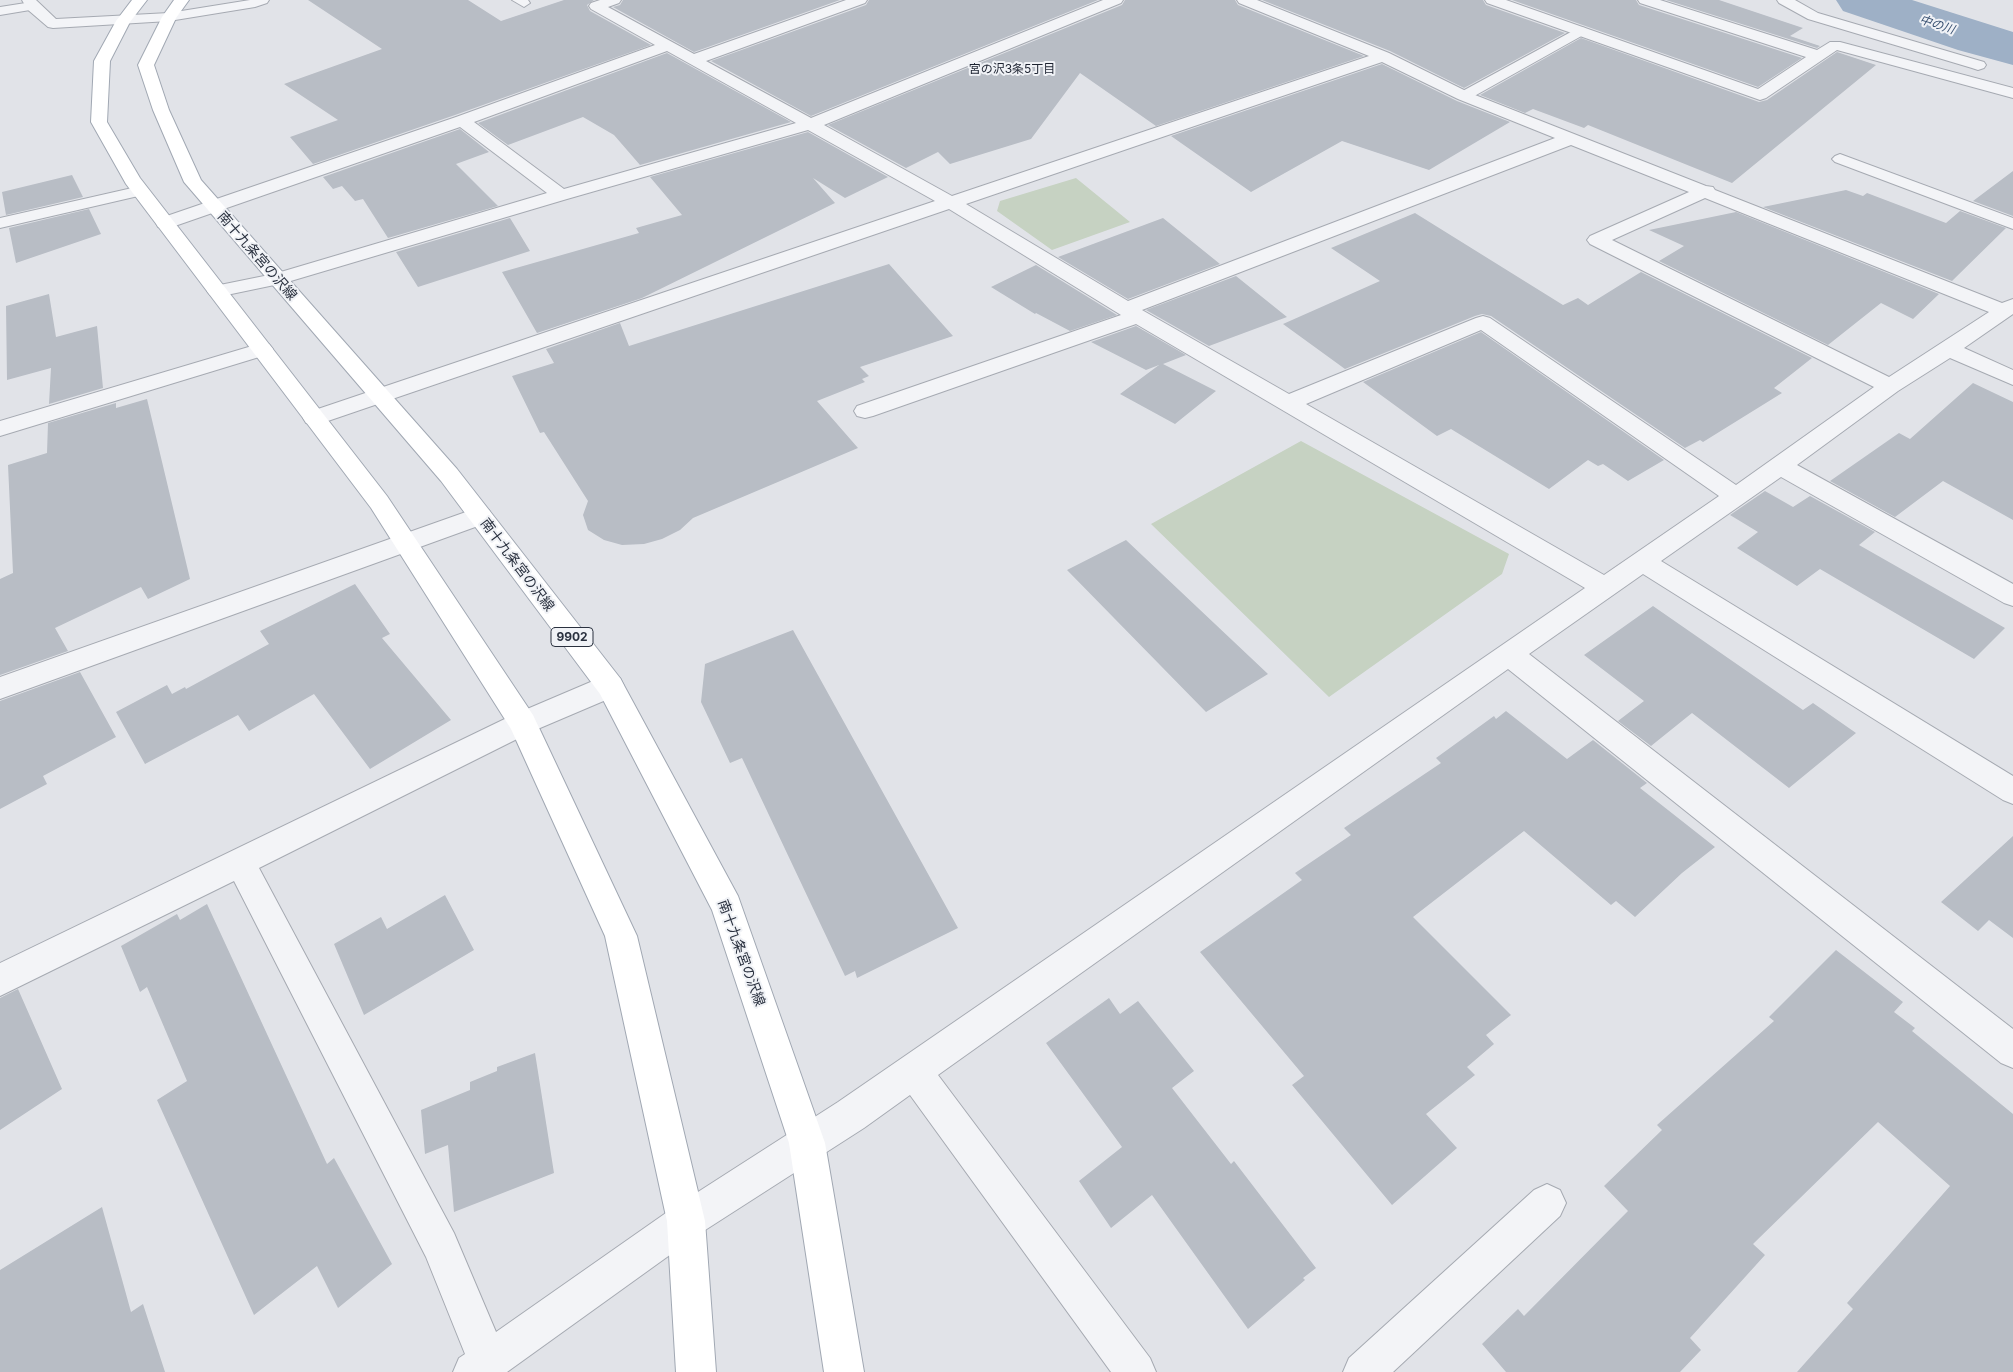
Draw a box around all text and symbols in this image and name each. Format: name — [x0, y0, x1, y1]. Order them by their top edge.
water label: 中の川 — [1918, 13, 1956, 37]
district label: 宮の沢3条5丁目 — [969, 62, 1055, 76]
street label: 南十九条宮の沢線 — [214, 208, 300, 304]
street label: 南十九条宮の沢線 — [477, 515, 557, 615]
road number: 9902 — [551, 628, 593, 646]
street label: 南十九条宮の沢線 — [714, 898, 768, 1008]

